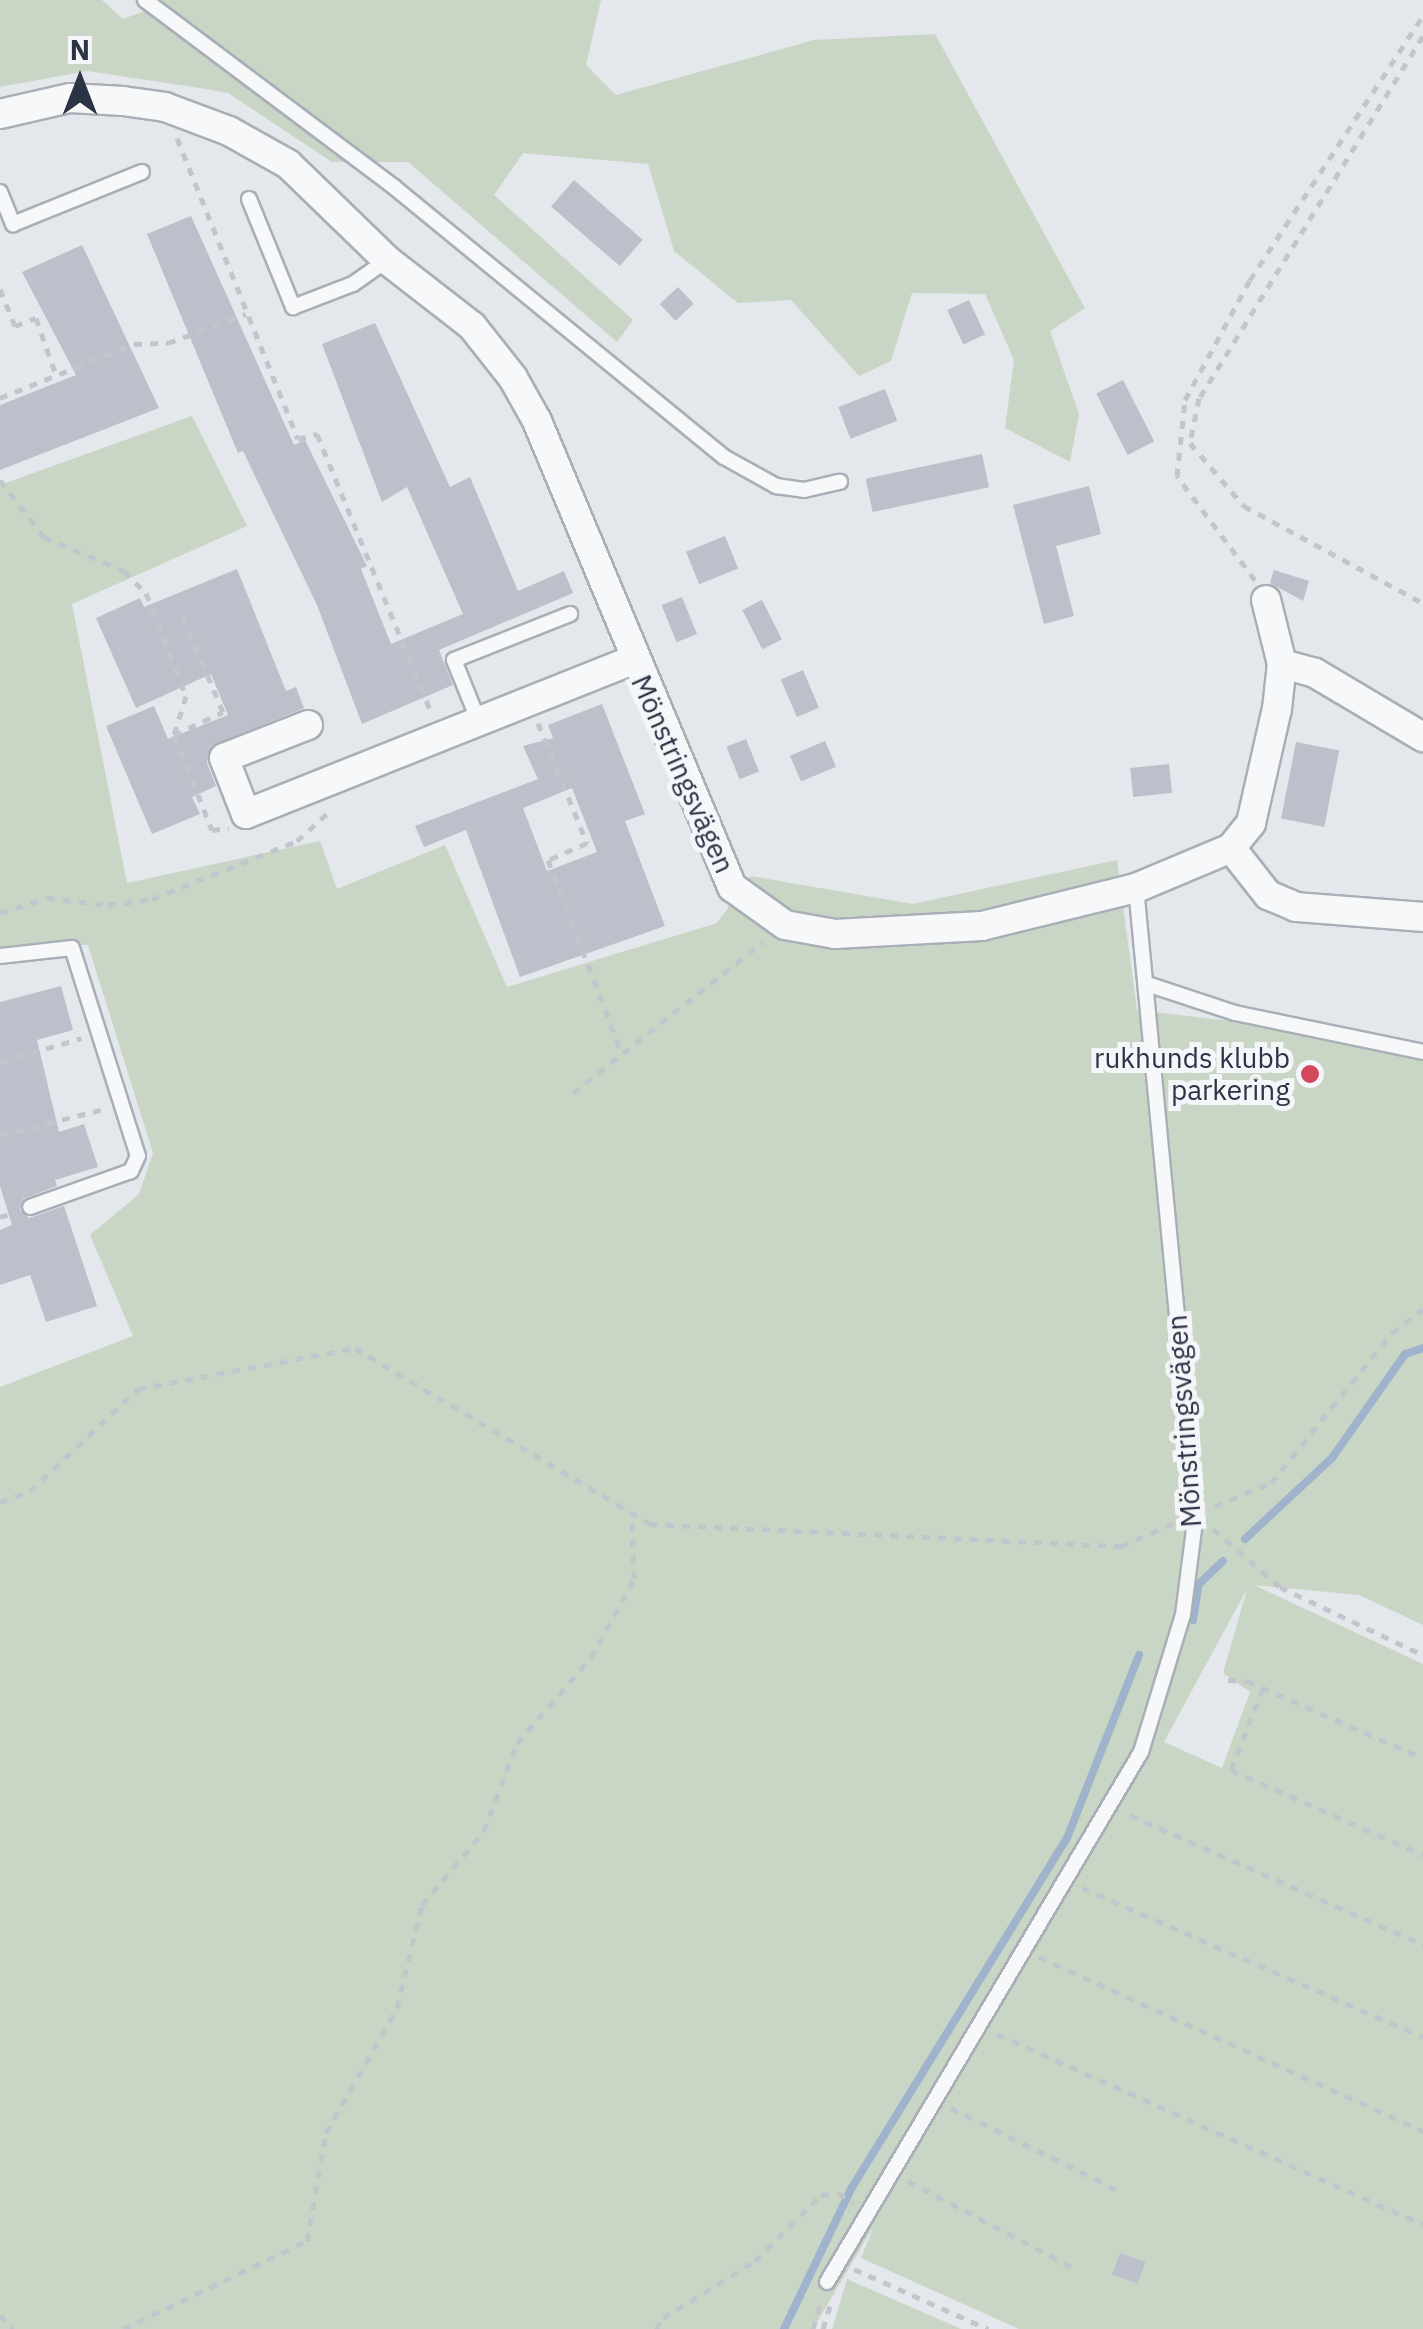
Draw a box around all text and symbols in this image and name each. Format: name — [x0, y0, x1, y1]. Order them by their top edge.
north arrow — [30, 30, 130, 130]
text: N — [70, 31, 90, 68]
street label: Mönstringsvägen — [624, 670, 742, 878]
place label: rukhunds klubb parkering — [1094, 1041, 1290, 1107]
marker: rukhunds klubb parkering — [1299, 1063, 1321, 1085]
street label: Mönstringsvägen — [1160, 1313, 1208, 1529]

